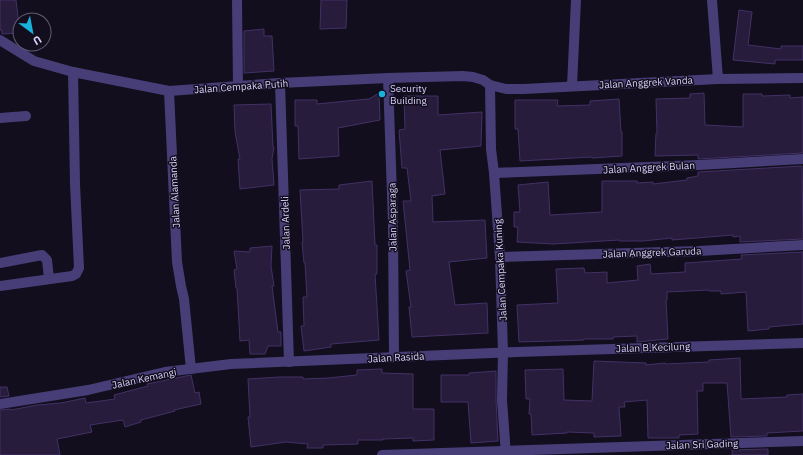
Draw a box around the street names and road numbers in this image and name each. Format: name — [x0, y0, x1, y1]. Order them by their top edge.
street label: Jalan Anggrek Vanda — [599, 74, 694, 91]
street label: Jalan Cempaka Putih — [193, 77, 289, 96]
street label: Jalan Alamanda — [166, 155, 183, 228]
street label: Jalan Anggrek Bulan — [603, 159, 695, 176]
street label: Jalan Asparaga — [385, 182, 400, 251]
street label: Jalan Ardeli — [278, 196, 293, 250]
street label: Jalan Cempaka Kuning — [491, 218, 510, 321]
street label: Jalan Anggrek Garuda — [602, 244, 702, 261]
street label: Jalan B.Kecilung — [616, 340, 691, 355]
street label: Jalan Rasida — [367, 349, 425, 365]
street label: Jalan Kemangi — [111, 365, 178, 392]
street label: Jalan Sri Gading — [666, 437, 739, 452]

